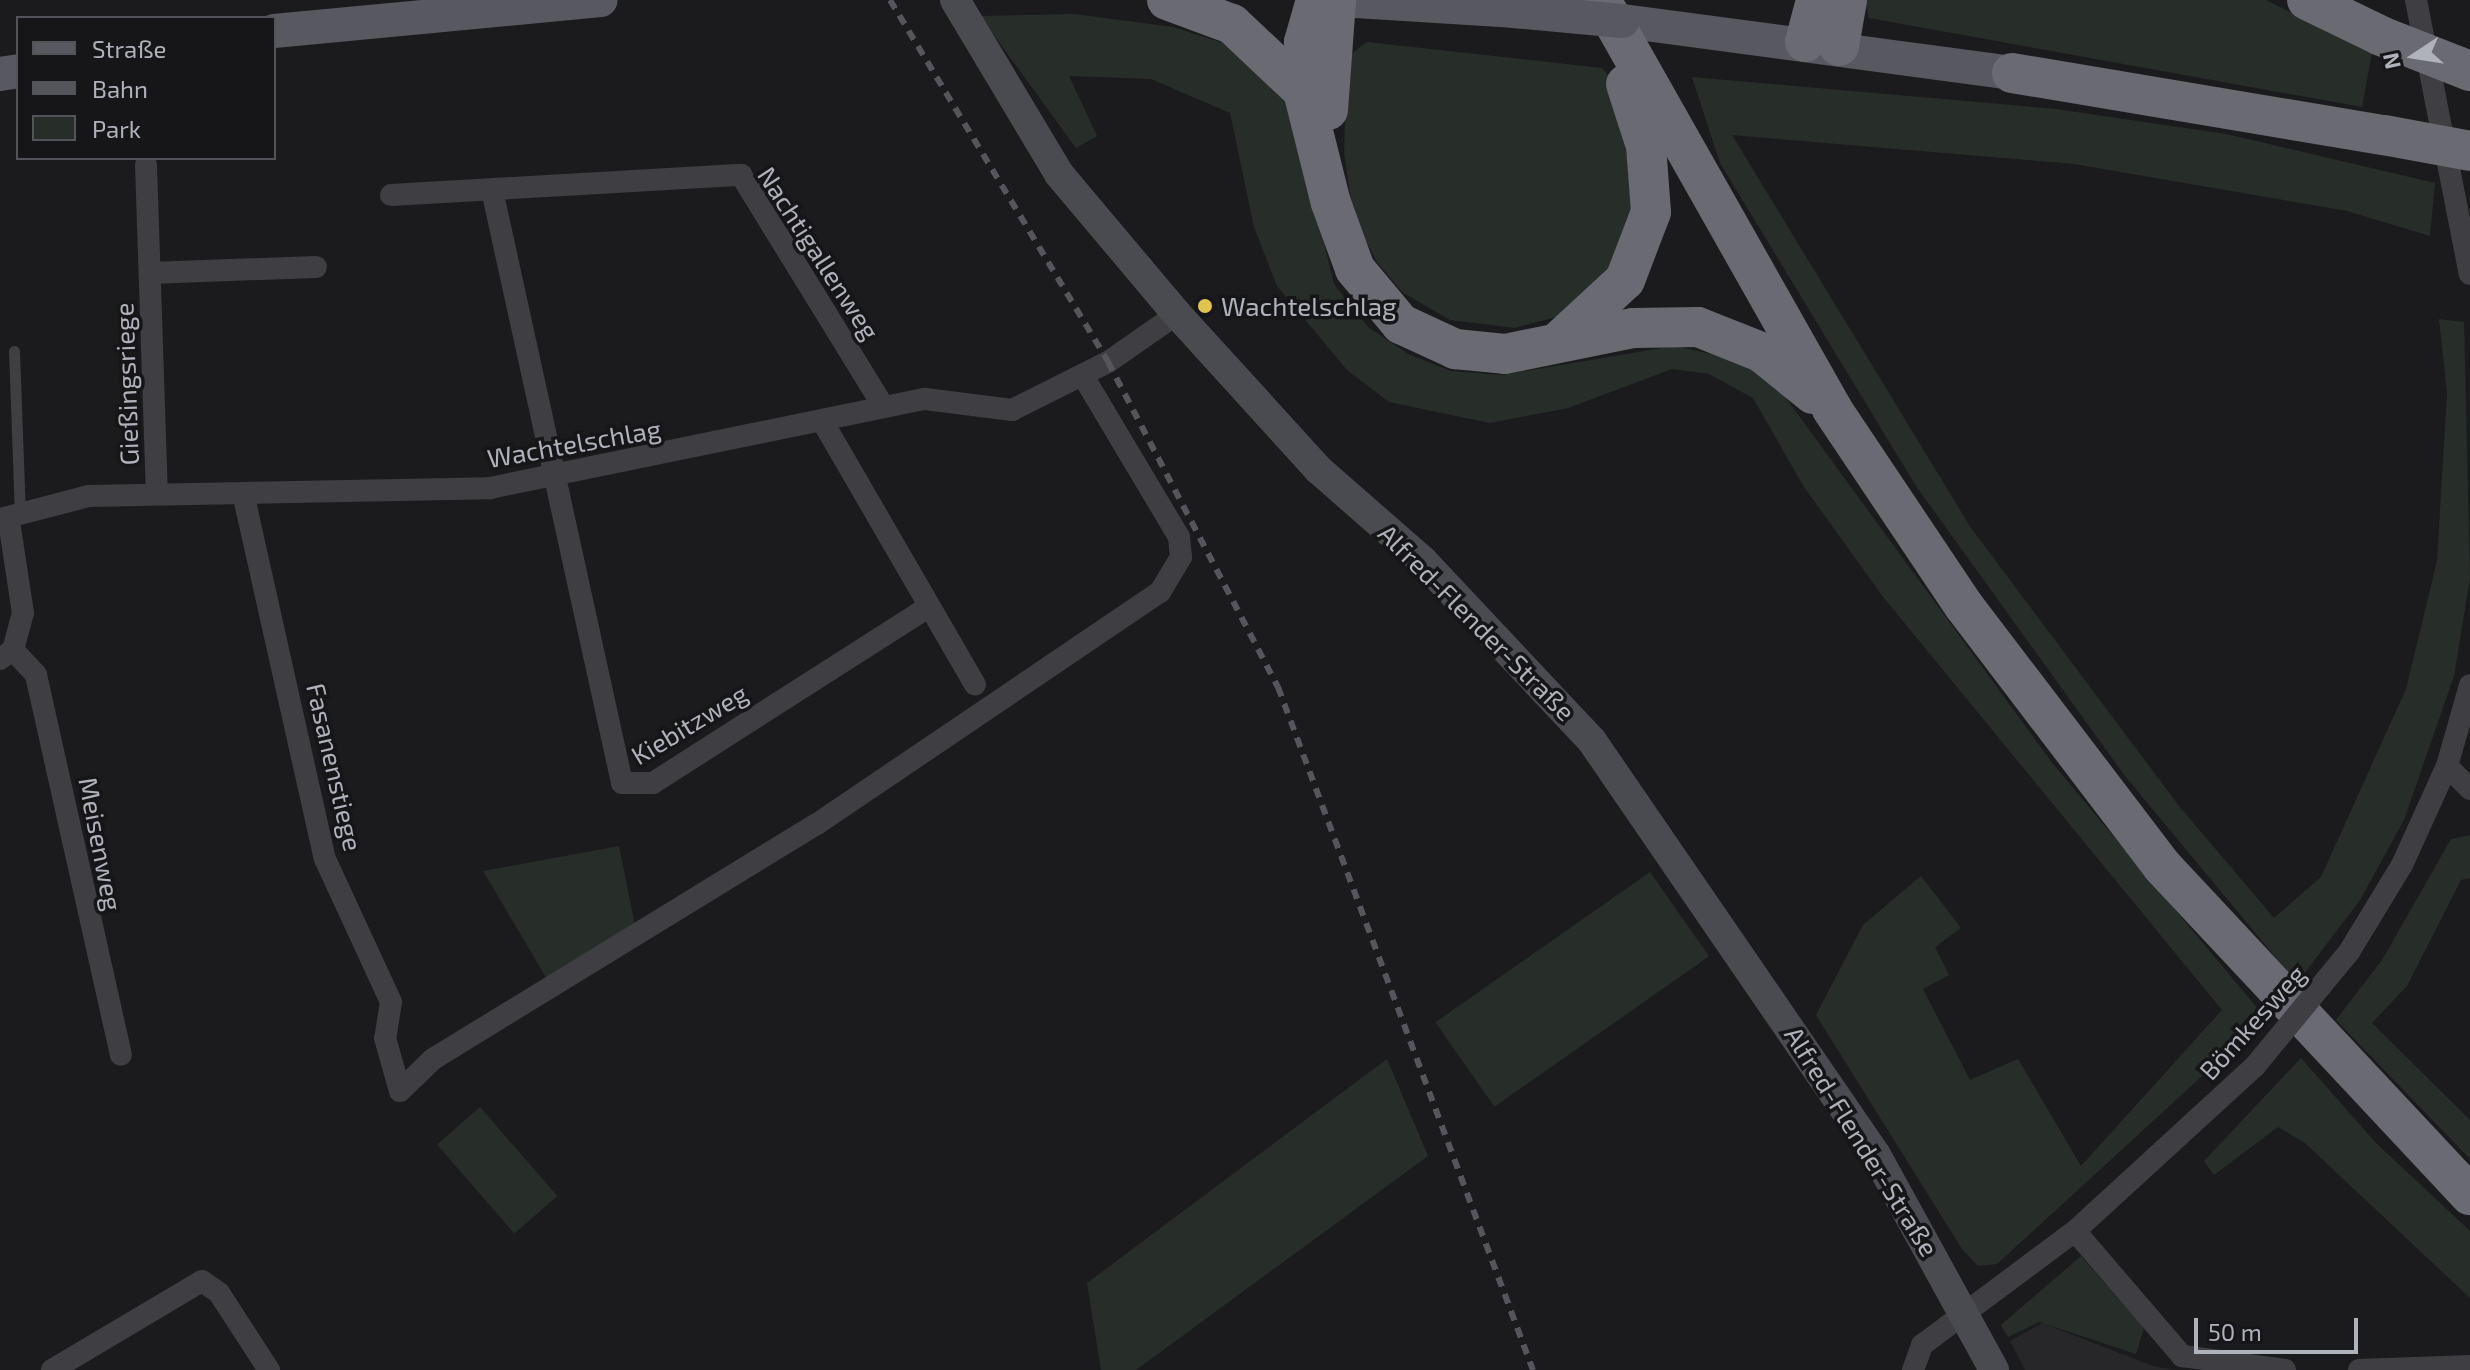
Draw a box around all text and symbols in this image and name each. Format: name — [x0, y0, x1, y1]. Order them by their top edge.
legend — [16, 16, 276, 160]
north arrow — [2374, 16, 2454, 96]
text: Straße — [92, 34, 166, 63]
text: N — [2376, 51, 2405, 71]
text: Bahn — [92, 74, 148, 103]
text: Park — [92, 114, 141, 143]
street label: Nachtigallenweg — [752, 161, 886, 345]
place label: Wachtelschlag — [1221, 290, 1397, 322]
marker: Wachtelschlag — [1196, 297, 1214, 315]
street label: Gießingsriege — [108, 302, 144, 466]
street label: Wachtelschlag — [485, 412, 663, 474]
street label: Alfred-Flender-Straße — [1372, 517, 1582, 727]
street label: Kiebitzweg — [625, 677, 753, 771]
street label: Fasanenstiege — [301, 680, 369, 854]
street label: Meisenweg — [73, 775, 129, 913]
street label: Bömkesweg — [2192, 958, 2312, 1086]
street label: Alfred-Flender-Straße — [1779, 1020, 1945, 1262]
scale bar — [2198, 1302, 2362, 1352]
text: 50 m — [2208, 1317, 2262, 1346]

